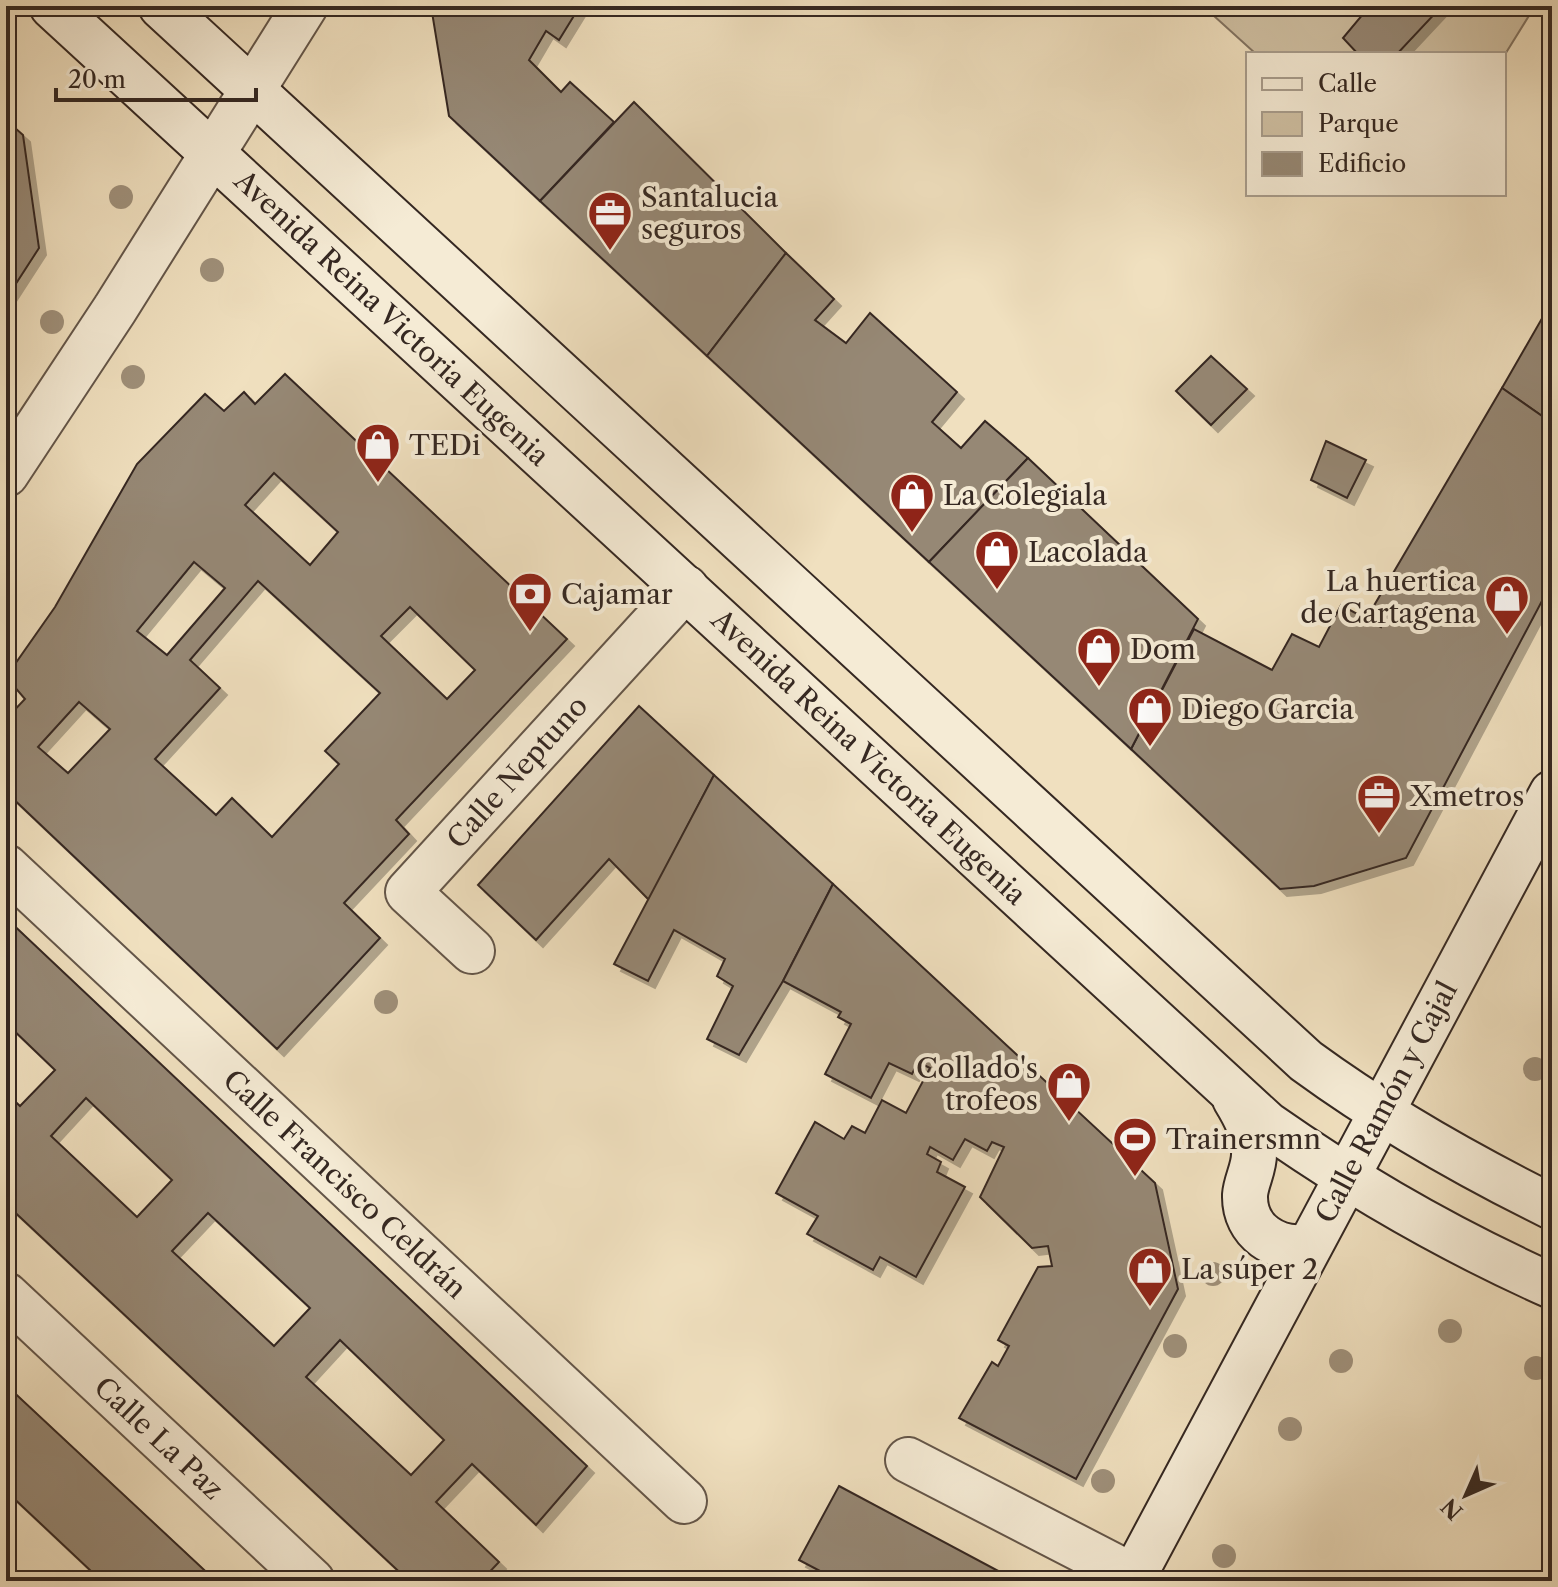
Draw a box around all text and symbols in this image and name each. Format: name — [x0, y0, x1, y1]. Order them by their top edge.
scale bar — [56, 52, 256, 102]
legend — [1246, 52, 1506, 196]
text: 20 m — [68, 65, 126, 94]
text: Calle — [1318, 69, 1377, 98]
text: Parque — [1318, 109, 1399, 138]
text: Edificio — [1318, 149, 1406, 178]
street label: Avenida Reina Victoria Eugenia — [227, 163, 556, 473]
place label: Santalucia seguros — [641, 180, 778, 246]
office icon: Santalucia seguros — [586, 189, 634, 252]
shop icon: TEDi — [354, 421, 402, 484]
place label: TEDi — [409, 428, 481, 462]
shop icon: La Colegiala — [888, 471, 936, 534]
place label: La Colegiala — [943, 478, 1107, 512]
shop icon: Lacolada — [973, 528, 1021, 591]
place label: Lacolada — [1028, 535, 1148, 569]
place label: La huertica de Cartagena — [1300, 564, 1476, 630]
bank icon: Cajamar — [506, 570, 554, 633]
shop icon: La huertica de Cartagena — [1483, 573, 1531, 636]
place label: Cajamar — [561, 577, 673, 611]
street label: Avenida Reina Victoria Eugenia — [704, 602, 1033, 912]
shop icon: Dom — [1075, 625, 1123, 688]
place label: Dom — [1130, 632, 1196, 666]
shop icon: Diego Garcia — [1126, 685, 1174, 748]
street label: Calle Neptuno — [440, 689, 594, 855]
place label: Diego Garcia — [1181, 692, 1354, 726]
office icon: Xmetros — [1355, 772, 1403, 835]
place label: Xmetros — [1409, 779, 1524, 813]
street label: Calle Ramón y Cajal — [1308, 976, 1464, 1228]
place label: Collado's trofeos — [916, 1051, 1038, 1117]
shop icon: Collado's trofeos — [1045, 1060, 1093, 1123]
street label: Calle Francisco Celdrán — [217, 1063, 473, 1305]
sports icon: Trainersmn — [1111, 1115, 1159, 1178]
place label: Trainersmn — [1166, 1122, 1321, 1156]
shop icon: La súper 2 — [1126, 1245, 1174, 1308]
place label: La súper 2 — [1181, 1252, 1318, 1286]
street label: Calle La Paz — [88, 1370, 230, 1506]
north arrow — [1426, 1455, 1506, 1535]
text: N — [1436, 1492, 1469, 1525]

